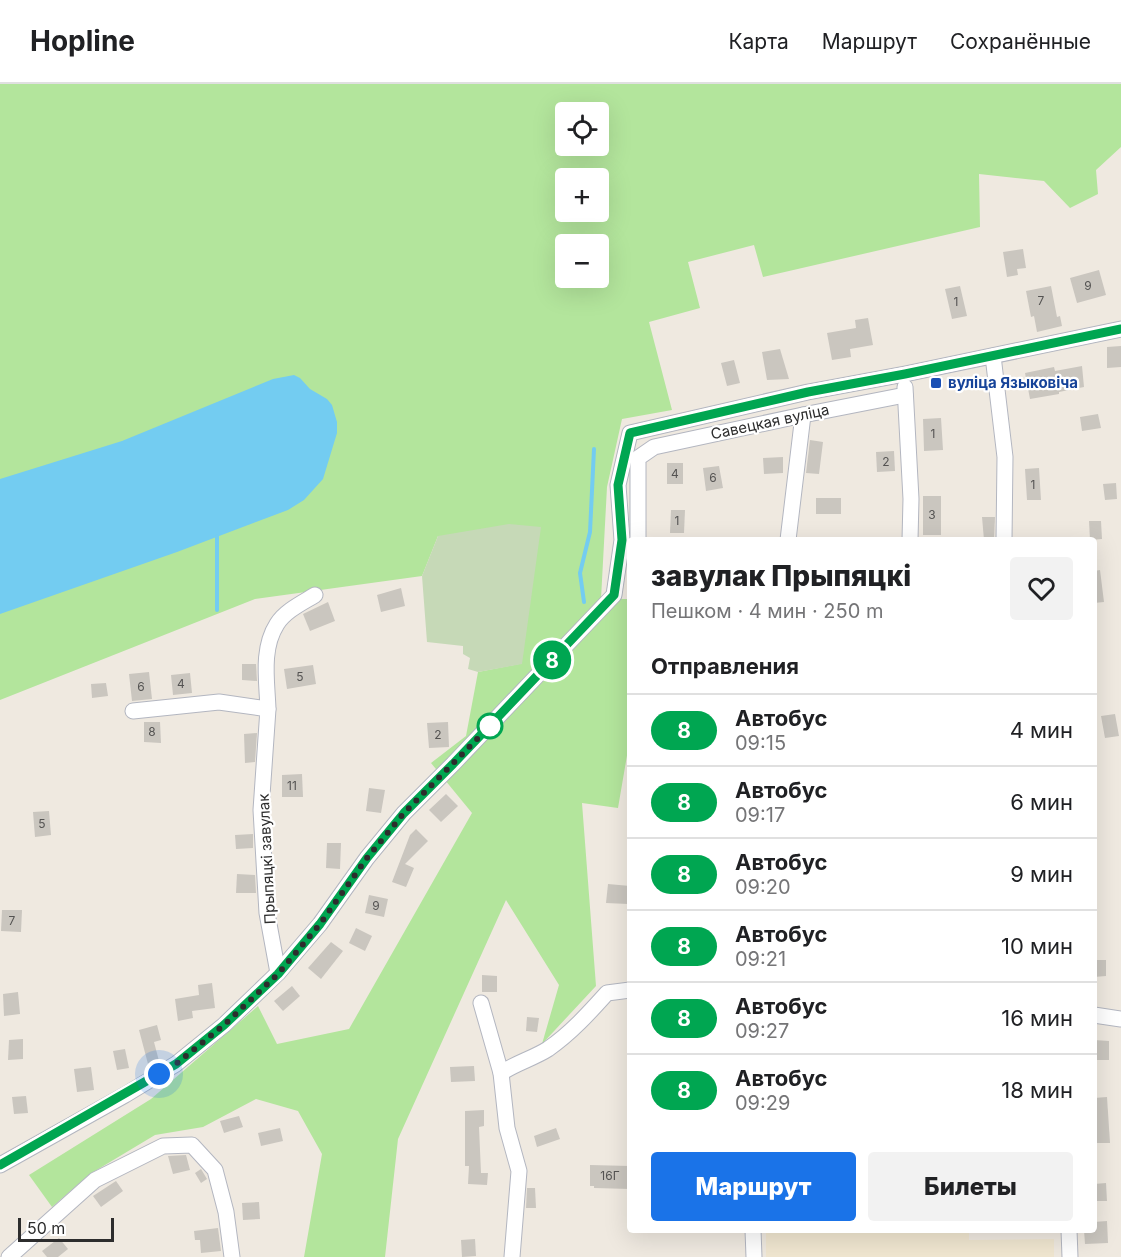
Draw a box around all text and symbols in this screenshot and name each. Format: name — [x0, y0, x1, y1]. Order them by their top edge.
text: Hopline — [30, 24, 135, 58]
text: Карта — [728, 29, 789, 54]
text: Маршрут — [822, 29, 917, 54]
text: Сохранённые — [950, 29, 1091, 54]
map controls — [555, 102, 609, 288]
button: locate — [555, 102, 609, 156]
button: + — [555, 168, 609, 222]
button: − — [555, 234, 609, 288]
house number: 9 — [1084, 278, 1092, 293]
house number: 7 — [1038, 293, 1045, 308]
house number: 1 — [954, 294, 958, 309]
place label: вуліца Языковіча — [948, 373, 1078, 392]
marker: вуліца Языковіча — [929, 376, 943, 390]
street label: Савецкая вуліца — [709, 400, 831, 443]
house number: 1 — [931, 426, 935, 441]
house number: 2 — [882, 454, 890, 469]
house number: 4 — [671, 466, 679, 481]
house number: 6 — [709, 470, 717, 485]
house number: 1 — [1031, 477, 1035, 492]
house number: 3 — [928, 507, 936, 522]
house number: 1 — [675, 513, 679, 528]
button: heart — [1010, 557, 1073, 620]
text: завулак Прыпяцкі — [651, 559, 911, 593]
text: Пешком · 4 мин · 250 m — [651, 599, 884, 623]
line badge: 8 — [532, 640, 572, 680]
text: 8 — [545, 648, 559, 673]
text: Отправления — [651, 653, 799, 679]
house number: 5 — [296, 669, 304, 684]
house number: 4 — [177, 676, 185, 691]
house number: 6 — [137, 679, 145, 694]
text: Автобус — [735, 705, 828, 731]
unlabelled marker — [477, 713, 503, 739]
text: 4 мин — [1010, 717, 1073, 743]
text: 8 — [677, 718, 691, 743]
house number: 8 — [148, 724, 156, 739]
house number: 2 — [434, 727, 442, 742]
text: 09:15 — [735, 731, 786, 755]
text: Автобус — [735, 777, 828, 803]
house number: 11 — [287, 778, 297, 793]
text: 6 мин — [1010, 789, 1073, 815]
text: 8 — [677, 790, 691, 815]
street label: Прыпяцкі завулак — [254, 793, 279, 925]
text: 09:17 — [735, 803, 785, 827]
house number: 5 — [38, 816, 46, 831]
text: Автобус — [735, 849, 828, 875]
text: 9 мин — [1010, 861, 1073, 887]
text: 8 — [677, 862, 691, 887]
text: 09:20 — [735, 875, 791, 899]
house number: 9 — [372, 898, 380, 913]
house number: 7 — [9, 913, 16, 928]
text: Автобус — [735, 921, 828, 947]
text: 10 мин — [1001, 933, 1073, 959]
text: 8 — [677, 934, 691, 959]
text: 09:21 — [735, 947, 786, 971]
text: Автобус — [735, 993, 828, 1019]
text: 16 мин — [1001, 1005, 1073, 1031]
text: 8 — [677, 1006, 691, 1031]
text: 09:27 — [735, 1019, 789, 1043]
your location — [144, 1059, 174, 1089]
text: Автобус — [735, 1065, 828, 1091]
text: 18 мин — [1001, 1077, 1073, 1103]
text: 8 — [677, 1078, 691, 1103]
text: 09:29 — [735, 1091, 790, 1115]
button: Маршрут — [651, 1152, 856, 1221]
button: Билеты — [868, 1152, 1073, 1221]
house number: 16Г — [600, 1168, 620, 1183]
scale bar — [18, 1215, 114, 1242]
text: 50 m — [27, 1218, 65, 1238]

